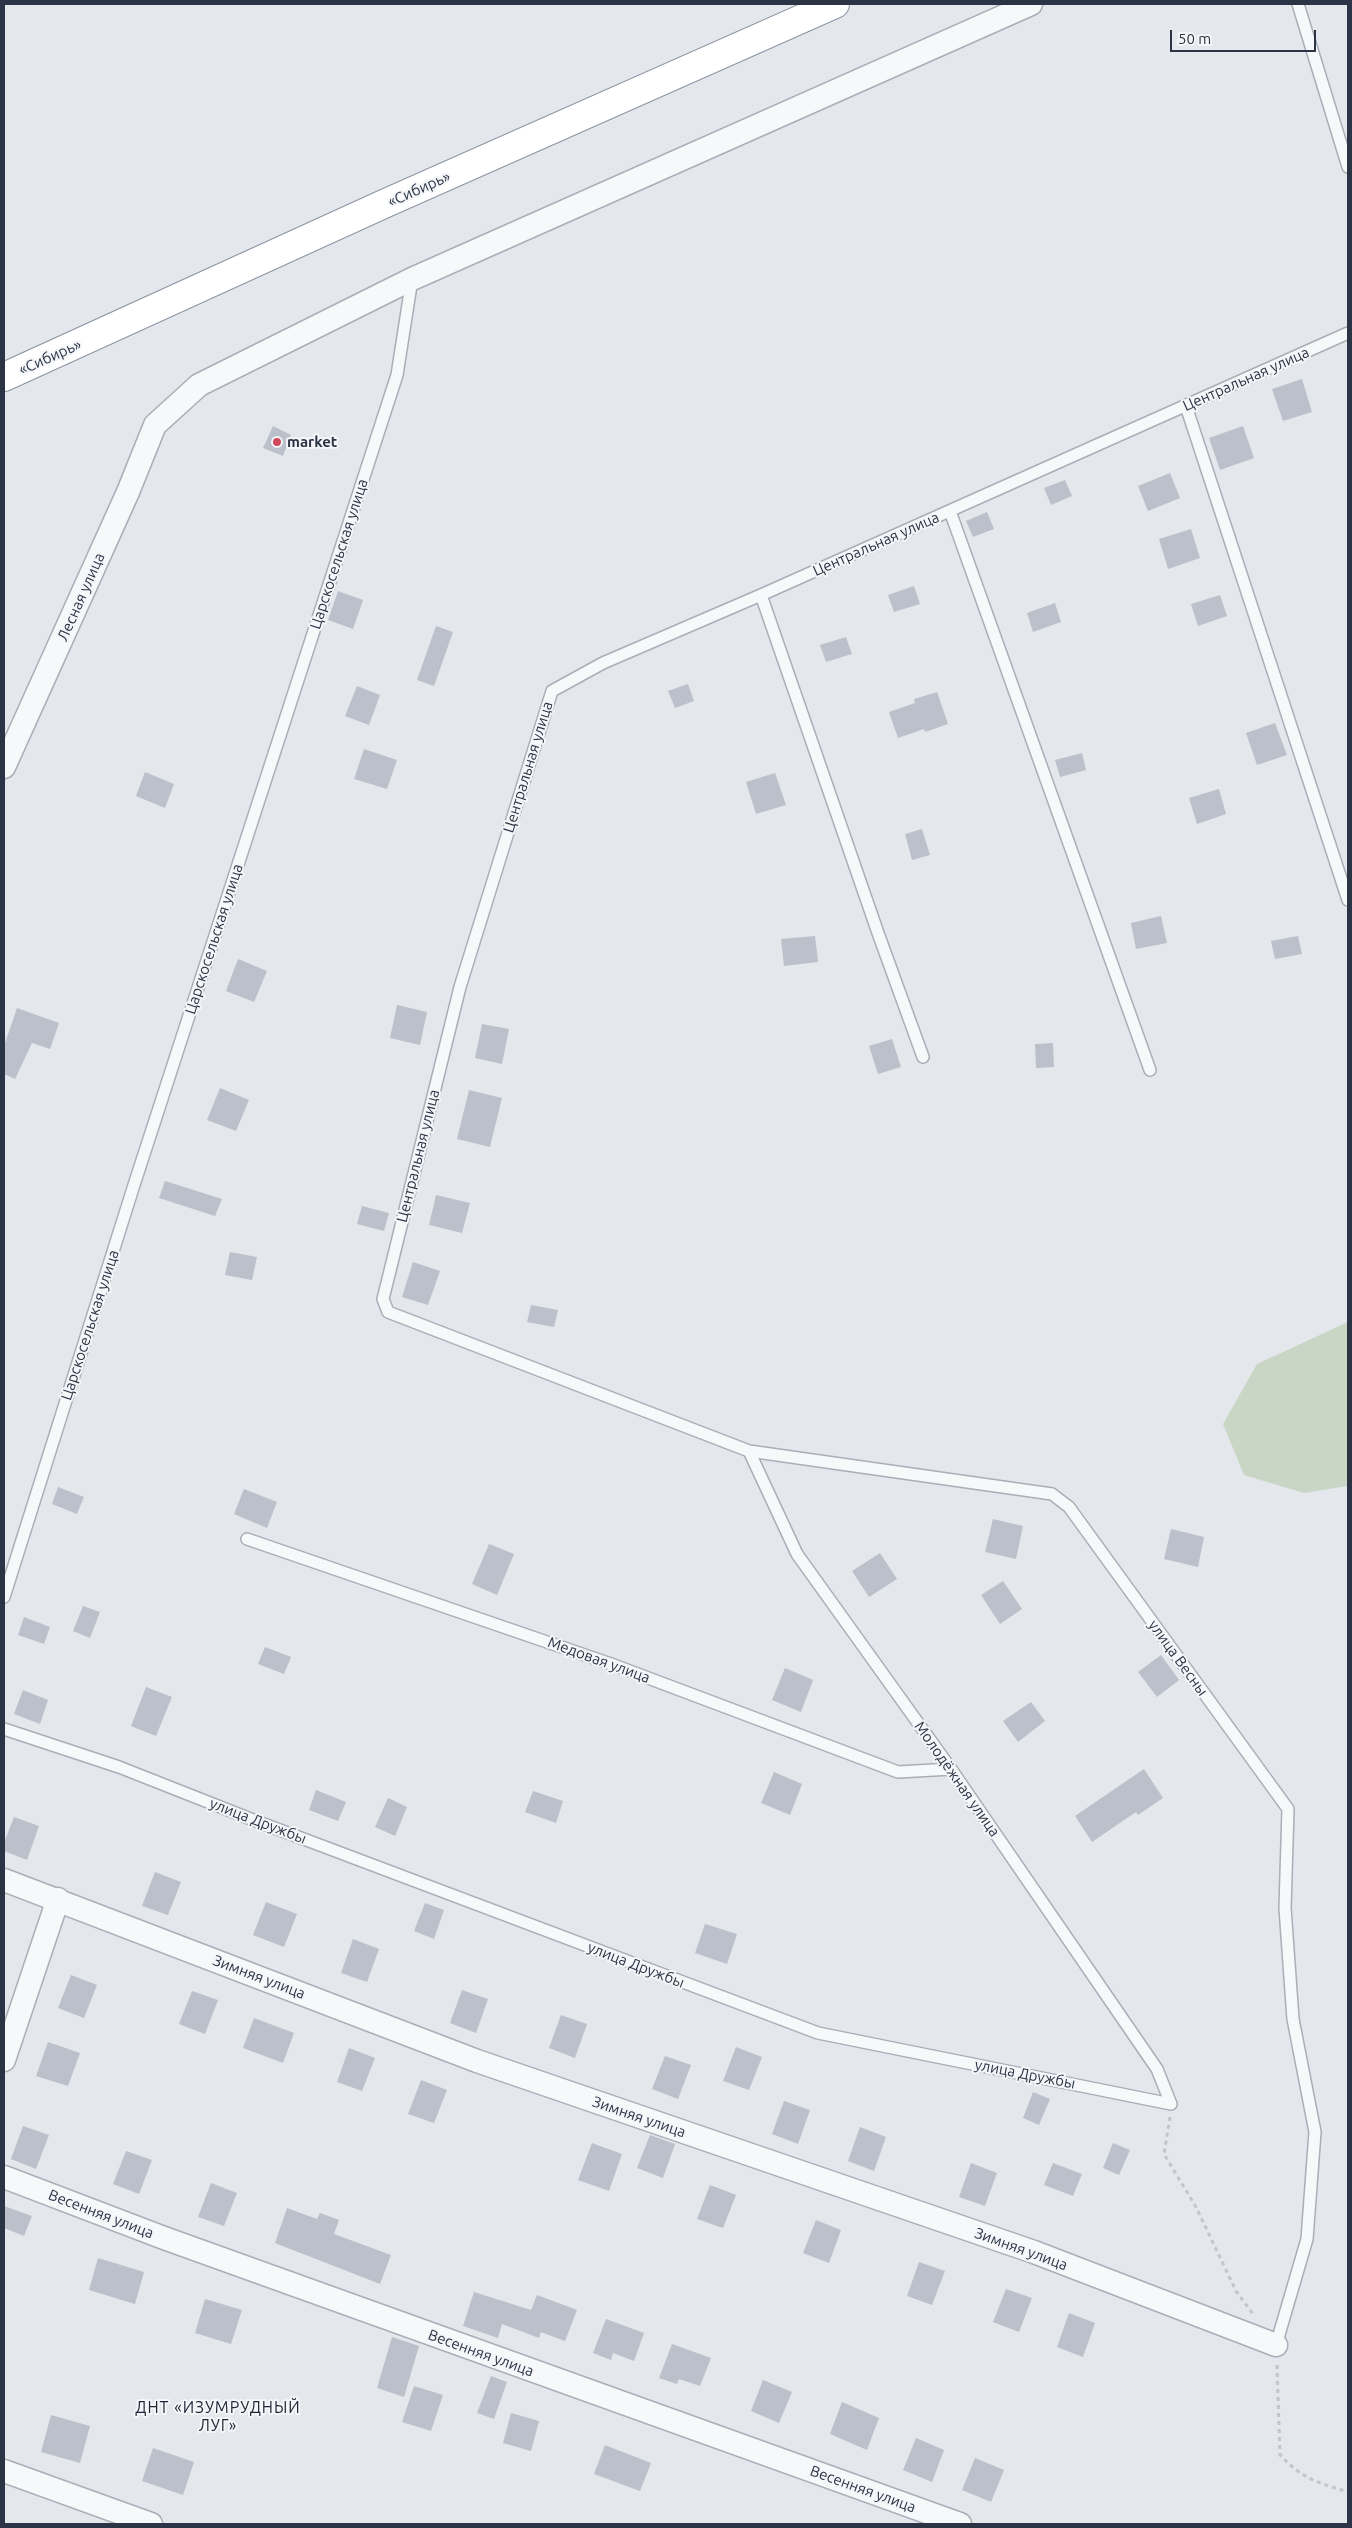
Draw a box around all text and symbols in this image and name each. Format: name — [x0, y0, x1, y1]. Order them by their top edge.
scale bar — [1172, 20, 1318, 52]
text: 50 m — [1178, 30, 1211, 47]
street label: «Сибирь» — [385, 167, 453, 211]
street label: «Сибирь» — [16, 335, 84, 379]
street label: Центральная улица — [1180, 343, 1312, 415]
place label: market — [287, 433, 337, 451]
marker: market — [271, 436, 283, 448]
street label: Царскосельская улица — [306, 477, 372, 631]
street label: Центральная улица — [810, 508, 942, 580]
street label: Лесная улица — [54, 550, 108, 644]
street label: Центральная улица — [499, 699, 557, 835]
street label: Царскосельская улица — [181, 862, 247, 1016]
street label: Центральная улица — [393, 1088, 443, 1224]
street label: Царскосельская улица — [57, 1248, 123, 1402]
street label: улица Весны — [1145, 1617, 1211, 1699]
street label: Медовая улица — [545, 1633, 653, 1687]
street label: Молодёжная улица — [910, 1718, 1004, 1840]
street label: улица Дружбы — [207, 1794, 309, 1848]
street label: улица Дружбы — [585, 1938, 687, 1992]
street label: Зимняя улица — [210, 1951, 308, 2003]
street label: улица Дружбы — [973, 2055, 1077, 2093]
street label: Зимняя улица — [590, 2093, 688, 2141]
street label: Весенняя улица — [46, 2186, 156, 2242]
street label: Зимняя улица — [972, 2224, 1070, 2274]
street label: Весенняя улица — [426, 2326, 536, 2380]
district label: ДНТ «ИЗУМРУДНЫЙ ЛУГ» — [133, 2398, 303, 2436]
street label: Весенняя улица — [808, 2462, 918, 2516]

